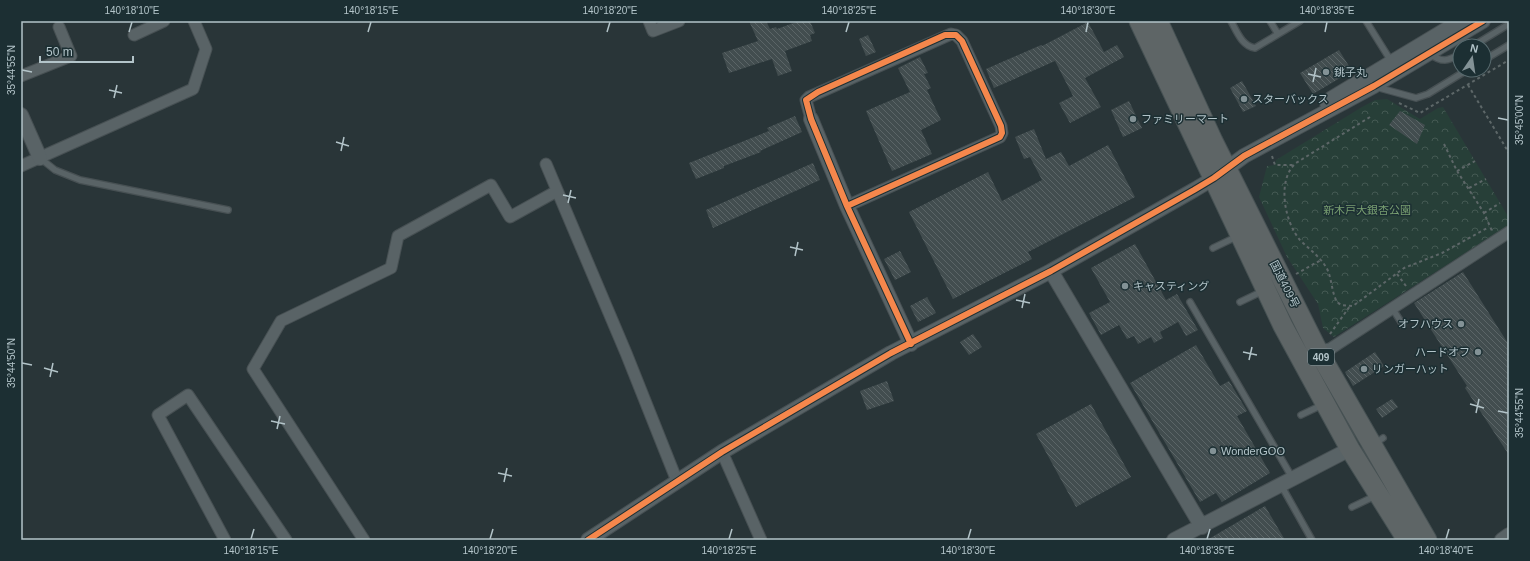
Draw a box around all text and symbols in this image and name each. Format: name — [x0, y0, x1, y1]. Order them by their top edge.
text: 140°18'10"E — [104, 5, 160, 16]
text: 140°18'15"E — [343, 5, 399, 16]
text: 140°18'20"E — [582, 5, 638, 16]
text: 140°18'25"E — [821, 5, 877, 16]
text: 140°18'30"E — [1060, 5, 1116, 16]
text: 140°18'35"E — [1299, 5, 1355, 16]
scale bar — [40, 38, 133, 64]
north arrow — [1452, 38, 1492, 78]
text: N — [1469, 42, 1480, 55]
text: 35°44'55"N — [6, 45, 17, 95]
text: 50 m — [46, 45, 73, 59]
place label: 銚子丸 — [1334, 66, 1367, 78]
marker: 銚子丸 — [1321, 67, 1331, 77]
place label: スターバックス — [1252, 93, 1329, 105]
marker: スターバックス — [1239, 94, 1249, 104]
text: 35°45'00"N — [1514, 95, 1525, 145]
place label: ファミリーマート — [1141, 113, 1229, 125]
marker: ファミリーマート — [1128, 114, 1138, 124]
park label: 新木戸大銀杏公園 — [1323, 204, 1411, 216]
street label: 国道409号 — [1268, 258, 1302, 310]
place label: キャスティング — [1133, 280, 1209, 292]
marker: キャスティング — [1120, 281, 1130, 291]
place label: オフハウス — [1398, 318, 1453, 330]
marker: オフハウス — [1456, 319, 1466, 329]
text: 35°44'50"N — [6, 338, 17, 388]
place label: ハードオフ — [1415, 346, 1470, 358]
marker: ハードオフ — [1473, 347, 1483, 357]
road number: 409 — [1308, 349, 1334, 365]
place label: リンガーハット — [1372, 363, 1449, 375]
marker: リンガーハット — [1359, 364, 1369, 374]
text: 35°44'55"N — [1514, 388, 1525, 438]
place label: WonderGOO — [1221, 445, 1285, 457]
marker: WonderGOO — [1208, 446, 1218, 456]
text: 140°18'15"E — [223, 545, 279, 556]
text: 140°18'20"E — [462, 545, 518, 556]
text: 140°18'25"E — [701, 545, 757, 556]
text: 140°18'30"E — [940, 545, 996, 556]
text: 140°18'35"E — [1179, 545, 1235, 556]
text: 140°18'40"E — [1418, 545, 1474, 556]

